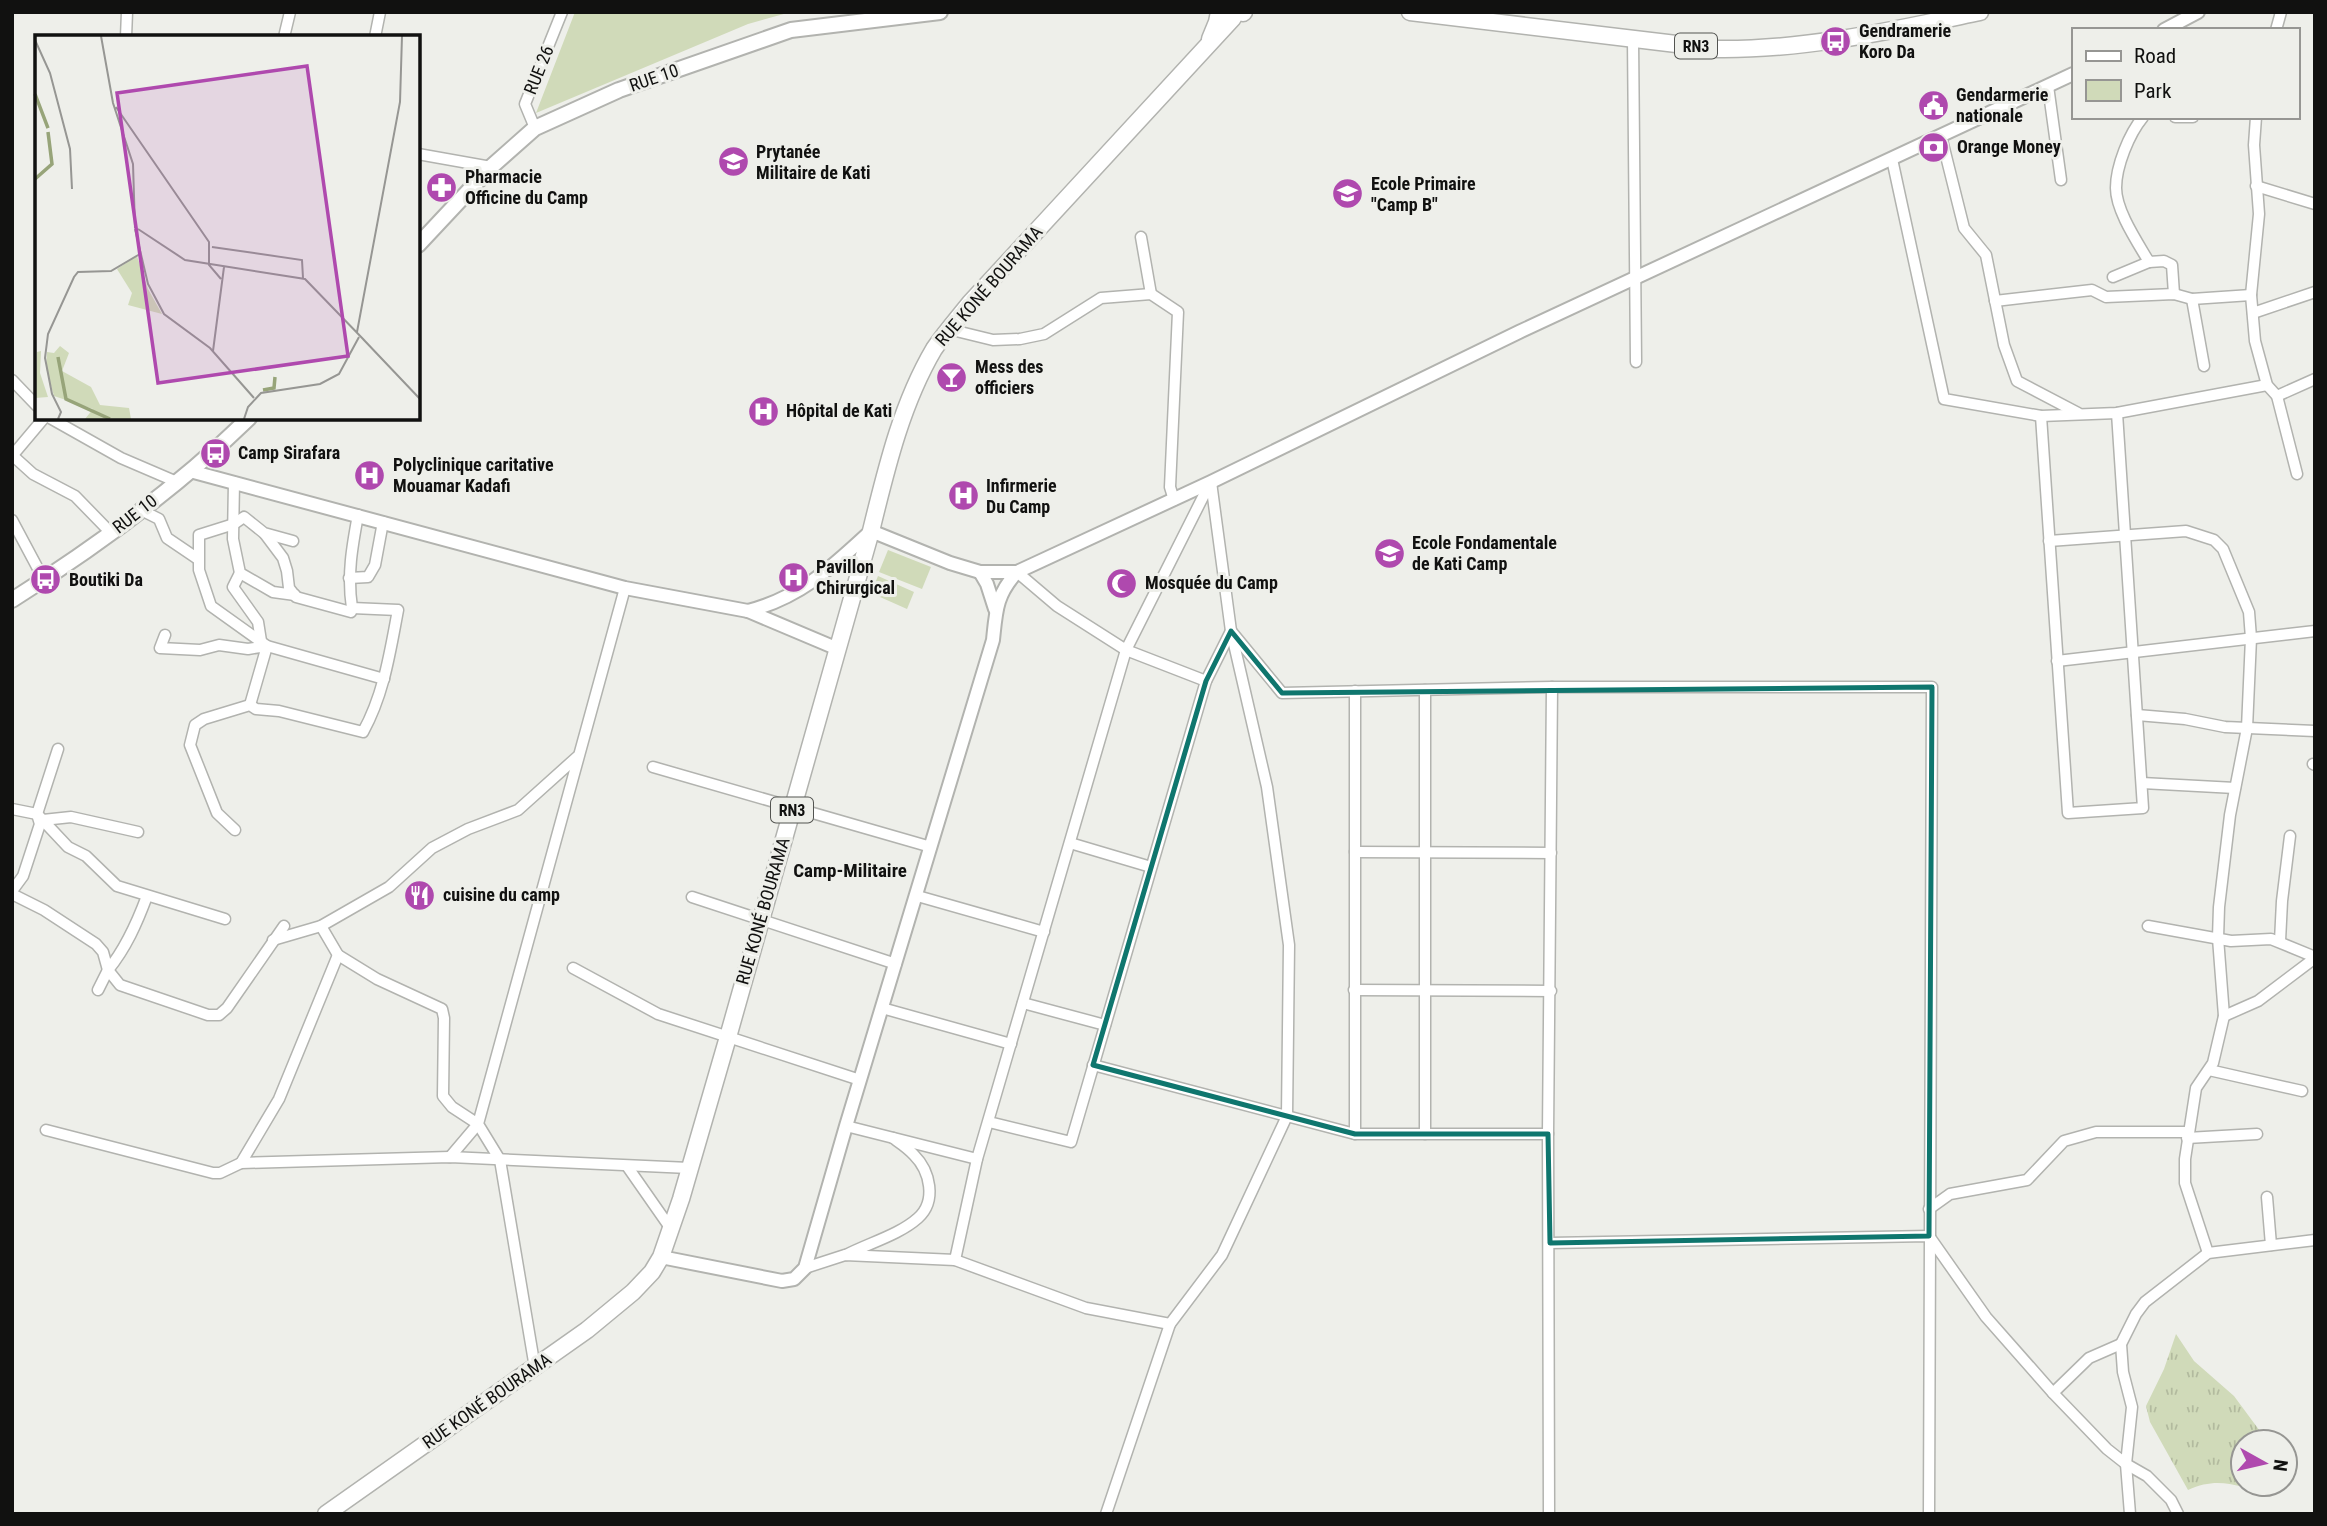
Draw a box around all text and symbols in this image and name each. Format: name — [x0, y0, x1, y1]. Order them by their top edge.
place label: Gendramerie Koro Da — [1859, 20, 1952, 62]
bus stop icon: Gendramerie Koro Da — [1819, 24, 1853, 58]
legend — [2072, 28, 2299, 119]
road number: RN3 — [1675, 34, 1717, 58]
inset map — [35, 35, 420, 420]
street label: RUE 26 — [519, 42, 558, 97]
text: Road — [2134, 44, 2176, 68]
street label: RUE 10 — [627, 59, 681, 96]
text: Park — [2134, 79, 2172, 103]
place label: Gendarmerie nationale — [1956, 84, 2049, 126]
public building icon: Gendarmerie nationale — [1916, 88, 1950, 122]
bank icon: Orange Money — [1917, 130, 1951, 164]
place label: Orange Money — [1957, 136, 2061, 157]
place label: Prytanée Militaire de Kati — [756, 141, 871, 183]
school or university icon: Prytanée Militaire de Kati — [716, 145, 750, 179]
place label: Pharmacie Officine du Camp — [465, 166, 588, 208]
pharmacy icon: Pharmacie Officine du Camp — [425, 170, 459, 204]
place label: Ecole Primaire "Camp B" — [1371, 173, 1476, 215]
school or university icon: Ecole Primaire "Camp B" — [1331, 177, 1365, 211]
street label: RUE KONÉ BOURAMA — [931, 221, 1047, 350]
place label: Mess des officiers — [975, 356, 1043, 398]
bar icon: Mess des officiers — [935, 360, 969, 394]
hospital icon: Hôpital de Kati — [746, 394, 780, 428]
place label: Hôpital de Kati — [786, 400, 892, 421]
bus stop icon: Camp Sirafara — [198, 436, 232, 470]
place label: Camp Sirafara — [238, 442, 340, 463]
place label: Polyclinique caritative Mouamar Kadafi — [393, 454, 554, 496]
hospital icon: Polyclinique caritative Mouamar Kadafi — [353, 458, 387, 492]
place label: Infirmerie Du Camp — [986, 475, 1057, 517]
hospital icon: Infirmerie Du Camp — [946, 479, 980, 513]
street label: RUE 10 — [108, 490, 161, 537]
place label: Ecole Fondamentale de Kati Camp — [1412, 532, 1557, 574]
school or university icon: Ecole Fondamentale de Kati Camp — [1372, 536, 1406, 570]
place label: Pavillon Chirurgical — [816, 556, 895, 598]
hospital icon: Pavillon Chirurgical — [776, 560, 810, 594]
bus stop icon: Boutiki Da — [29, 563, 63, 597]
mosque icon: Mosquée du Camp — [1105, 566, 1139, 600]
place label: Boutiki Da — [69, 569, 143, 590]
place label: Mosquée du Camp — [1145, 572, 1278, 593]
road number: RN3 — [771, 797, 813, 822]
street label: RUE KONÉ BOURAMA — [731, 834, 794, 987]
district label: Camp-Militaire — [793, 859, 907, 882]
restaurant icon: cuisine du camp — [403, 878, 437, 912]
place label: cuisine du camp — [443, 884, 560, 905]
street label: RUE KONÉ BOURAMA — [418, 1348, 556, 1453]
north arrow — [2229, 1428, 2299, 1498]
text: N — [2268, 1458, 2293, 1473]

